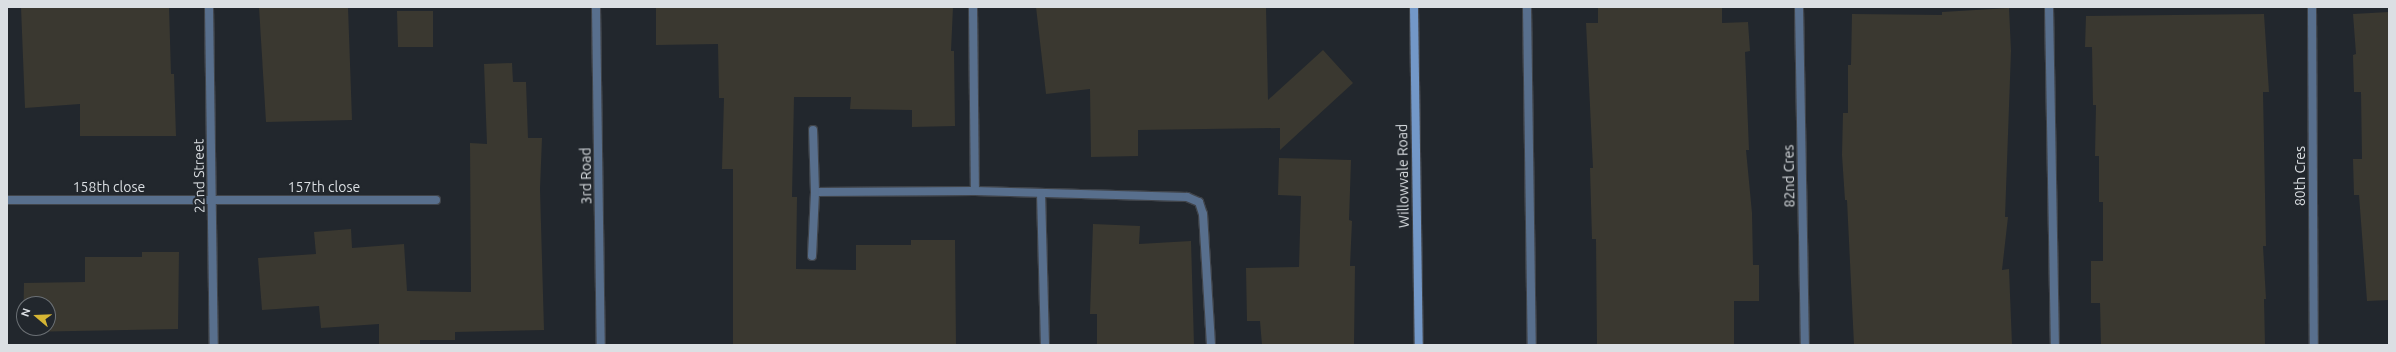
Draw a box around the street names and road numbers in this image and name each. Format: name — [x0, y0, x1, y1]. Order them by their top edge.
street label: Willowvale Road — [1394, 124, 1412, 228]
street label: 22nd Street — [190, 139, 208, 213]
street label: 82nd Cres — [1780, 144, 1798, 208]
street label: 80th Cres — [2292, 146, 2308, 206]
street label: 3rd Road — [577, 147, 595, 205]
street label: 158th close — [73, 179, 145, 195]
street label: 157th close — [288, 179, 360, 195]

